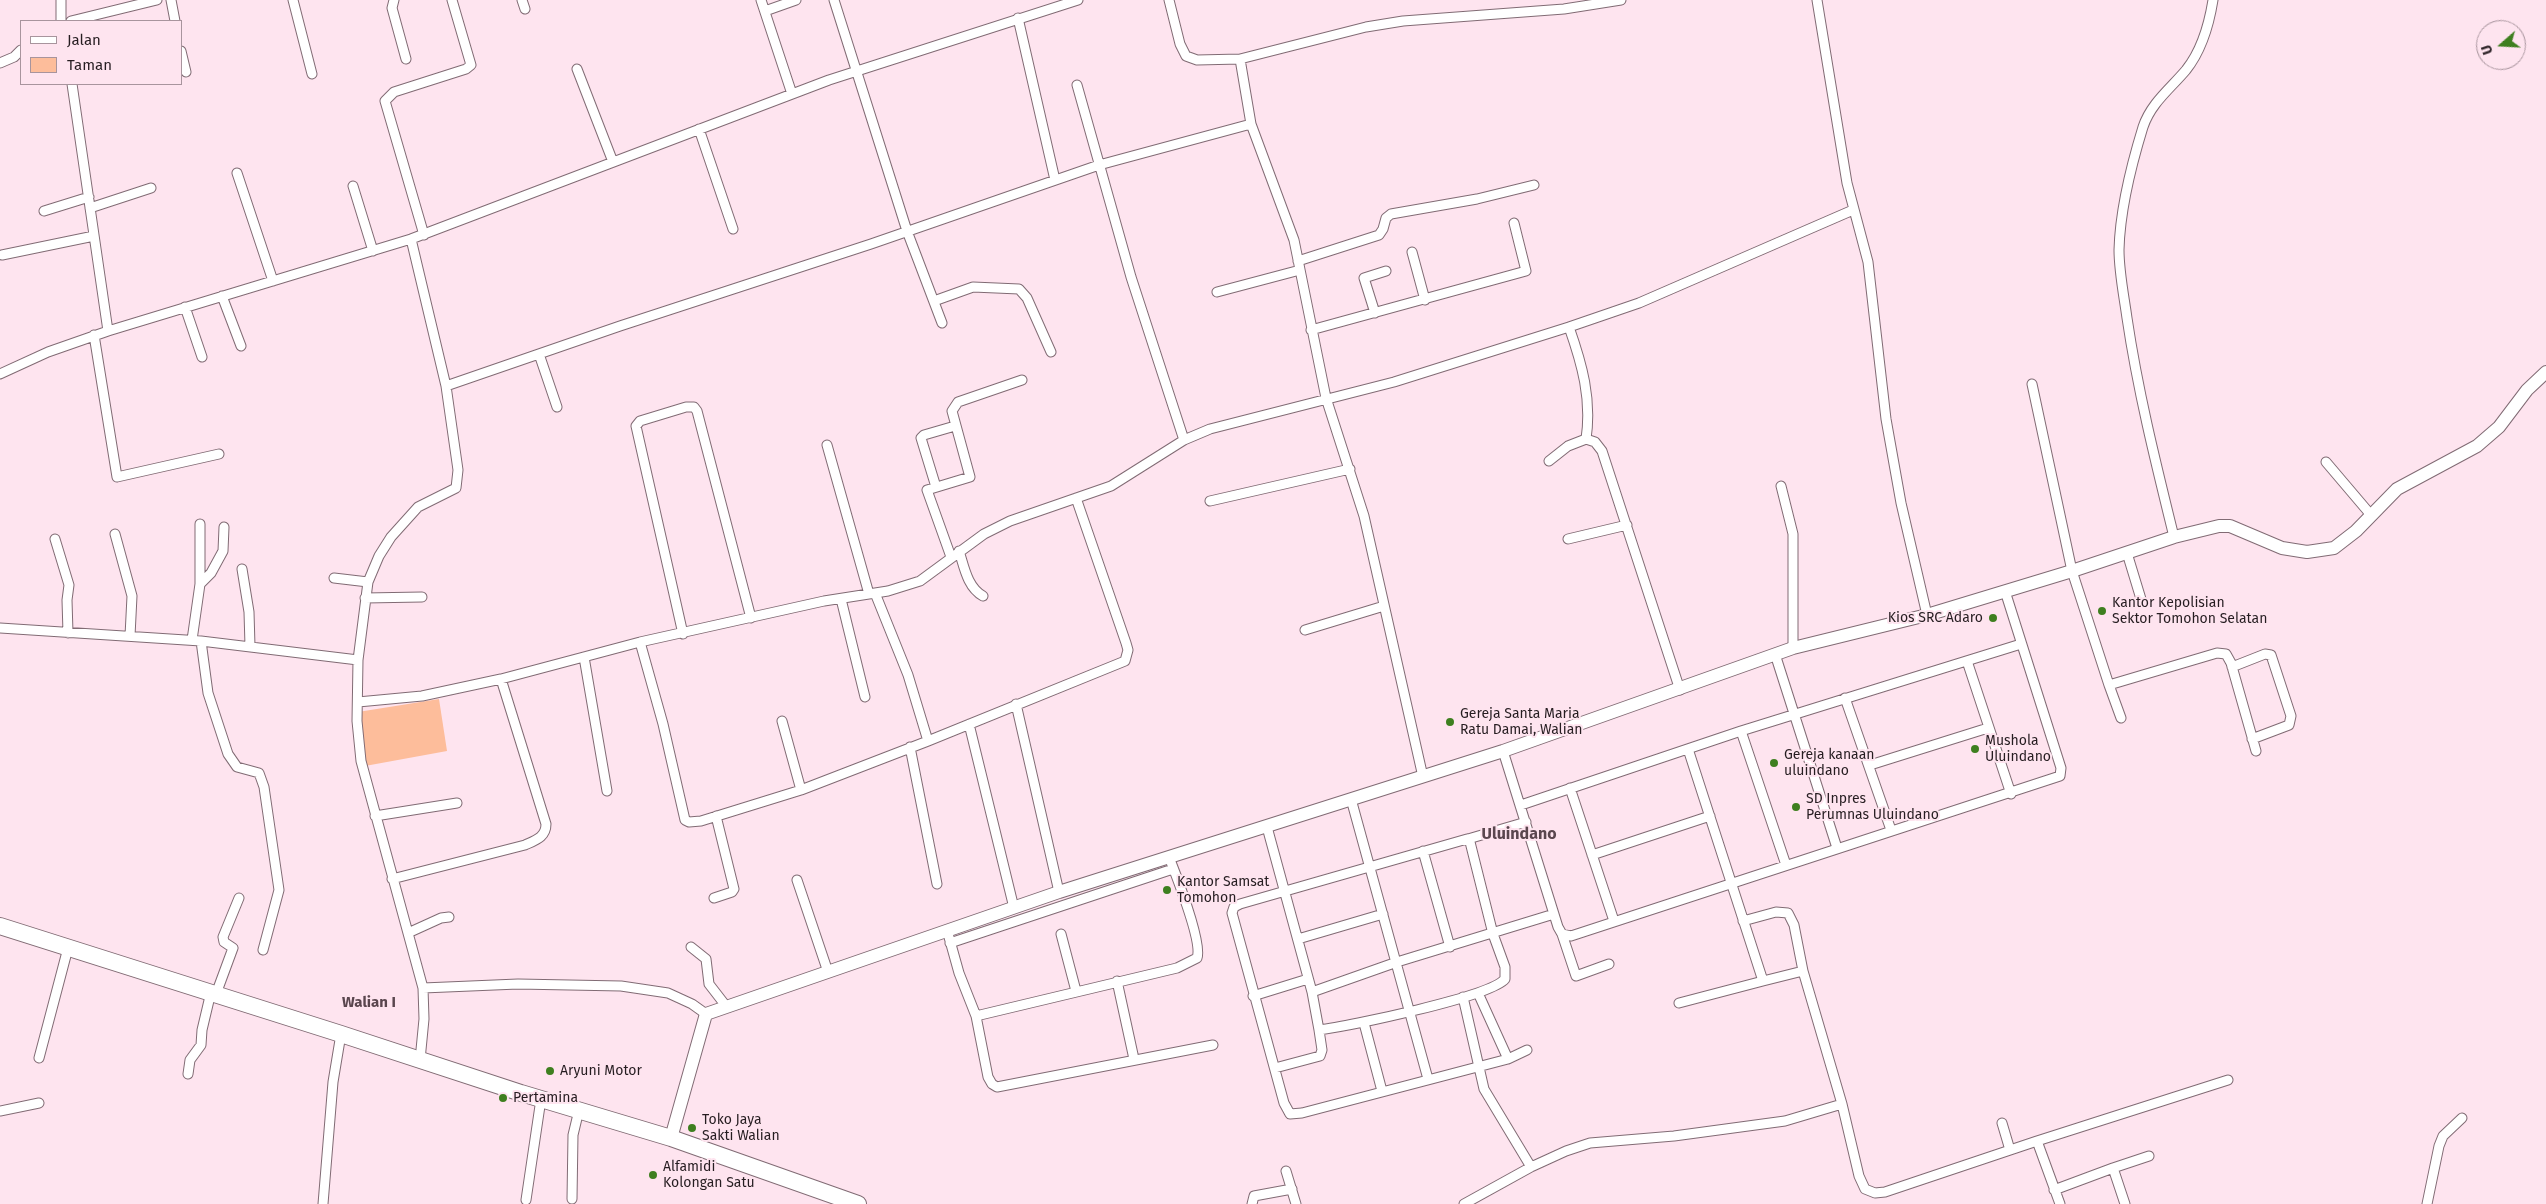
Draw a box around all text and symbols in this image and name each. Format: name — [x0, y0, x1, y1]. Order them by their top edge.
legend — [20, 20, 182, 85]
north arrow — [2476, 20, 2526, 70]
text: Jalan — [67, 31, 101, 49]
text: U — [2478, 43, 2497, 57]
text: Taman — [67, 56, 112, 74]
place label: Kantor Kepolisian Sektor Tomohon Selatan — [2112, 595, 2267, 628]
marker: Kantor Kepolisian Sektor Tomohon Selatan — [2096, 605, 2108, 617]
place label: Kios SRC Adaro — [1888, 610, 1983, 626]
marker: Kios SRC Adaro — [1987, 612, 1999, 624]
place label: Gereja Santa Maria Ratu Damai, Walian — [1460, 706, 1582, 739]
marker: Gereja Santa Maria Ratu Damai, Walian — [1444, 716, 1456, 728]
place label: Mushola Uluindano — [1985, 733, 2051, 766]
marker: Mushola Uluindano — [1969, 743, 1981, 755]
place label: Gereja kanaan uluindano — [1784, 747, 1874, 780]
marker: Gereja kanaan uluindano — [1768, 757, 1780, 769]
place label: SD Inpres Perumnas Uluindano — [1806, 791, 1939, 824]
marker: SD Inpres Perumnas Uluindano — [1790, 801, 1802, 813]
district label: Uluindano — [1481, 825, 1557, 845]
place label: Kantor Samsat Tomohon — [1177, 874, 1269, 906]
marker: Kantor Samsat Tomohon — [1161, 884, 1173, 896]
district label: Walian I — [342, 994, 396, 1012]
place label: Aryuni Motor — [560, 1063, 642, 1079]
marker: Aryuni Motor — [544, 1065, 556, 1077]
place label: Pertamina — [513, 1090, 578, 1106]
marker: Pertamina — [497, 1092, 509, 1104]
place label: Toko Jaya Sakti Walian — [702, 1112, 780, 1144]
marker: Toko Jaya Sakti Walian — [686, 1122, 698, 1134]
place label: Alfamidi Kolongan Satu — [663, 1159, 755, 1192]
marker: Alfamidi Kolongan Satu — [647, 1169, 659, 1181]

